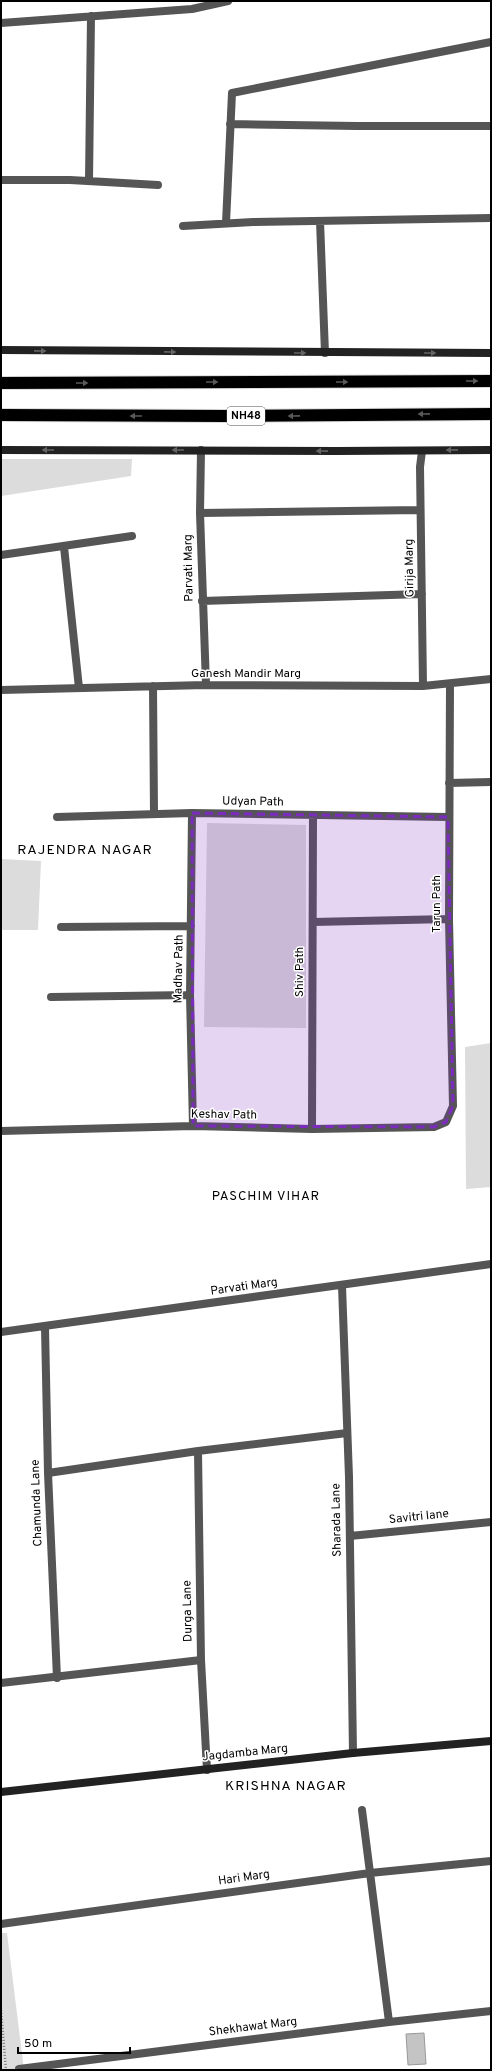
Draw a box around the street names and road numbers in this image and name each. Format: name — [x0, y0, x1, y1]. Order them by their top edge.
road number: NH48 — [227, 407, 265, 425]
street label: Parvati Marg — [180, 534, 198, 602]
street label: Girija Marg — [401, 539, 419, 597]
street label: Ganesh Mandir Marg — [191, 666, 301, 682]
street label: Udyan Path — [222, 793, 284, 811]
street label: Tarun Path — [429, 875, 445, 933]
street label: Madhav Path — [170, 934, 188, 1004]
street label: Shiv Path — [292, 947, 308, 997]
street label: Keshav Path — [191, 1106, 257, 1124]
street label: Parvati Marg — [209, 1274, 279, 1300]
street label: Chamunda Lane — [27, 1459, 47, 1547]
street label: Sharada Lane — [328, 1483, 346, 1557]
street label: Savitri lane — [388, 1506, 450, 1528]
street label: Durga Lane — [179, 1580, 197, 1642]
street label: Jagdamba Marg — [201, 1741, 289, 1765]
street label: Hari Marg — [217, 1866, 271, 1890]
street label: Shekhawat Marg — [208, 2014, 298, 2040]

